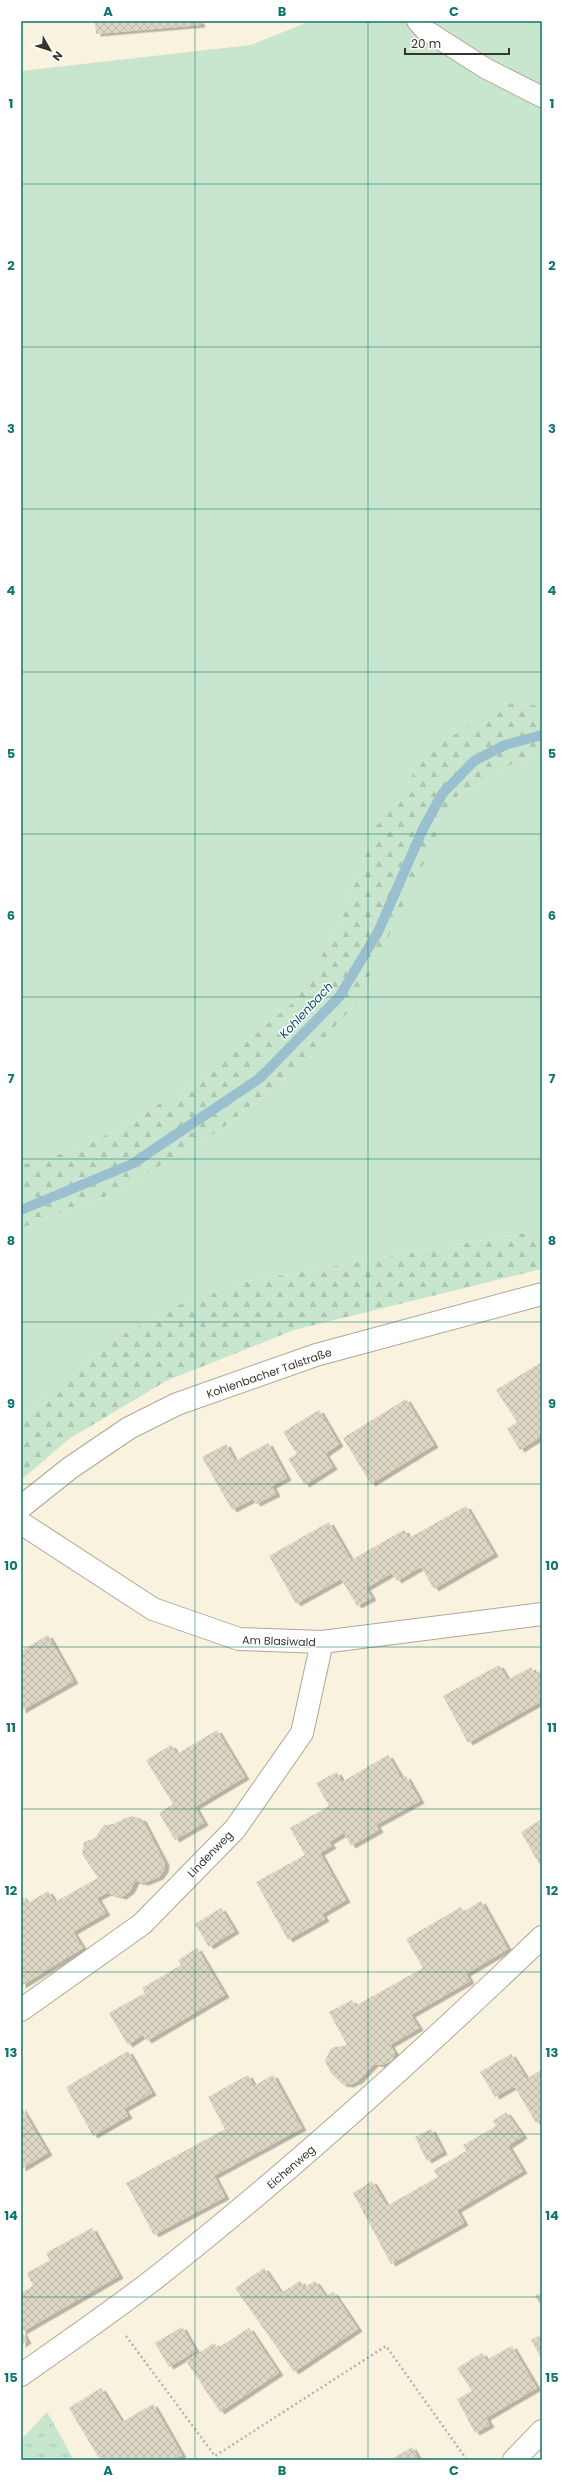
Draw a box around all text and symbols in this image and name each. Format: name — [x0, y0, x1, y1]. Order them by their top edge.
text: A — [103, 2, 113, 21]
text: B — [278, 2, 287, 21]
text: C — [449, 2, 459, 21]
north arrow — [30, 30, 70, 70]
scale bar — [405, 30, 509, 56]
text: 20 m — [411, 35, 441, 52]
text: N — [49, 48, 67, 65]
text: 1 — [9, 94, 13, 113]
text: 1 — [550, 94, 554, 113]
text: 2 — [7, 256, 15, 275]
text: 2 — [548, 256, 556, 275]
text: 3 — [7, 419, 15, 438]
text: 3 — [548, 419, 556, 438]
text: 4 — [7, 581, 16, 600]
text: 4 — [548, 581, 557, 600]
text: 5 — [7, 744, 15, 763]
text: 5 — [548, 744, 556, 763]
text: 6 — [7, 906, 15, 925]
text: 6 — [548, 906, 556, 925]
water label: Kohlenbach — [275, 978, 337, 1042]
text: 7 — [8, 1069, 15, 1088]
text: 7 — [549, 1069, 556, 1088]
text: 8 — [7, 1231, 15, 1250]
text: 8 — [548, 1231, 556, 1250]
street label: Kohlenbacher Talstraße — [204, 1344, 334, 1402]
text: 9 — [7, 1394, 15, 1413]
text: 9 — [548, 1394, 556, 1413]
text: 10 — [4, 1556, 18, 1575]
text: 10 — [545, 1556, 559, 1575]
street label: Am Blasiwald — [242, 1632, 316, 1650]
text: 11 — [6, 1718, 16, 1737]
text: 11 — [547, 1718, 557, 1737]
street label: Lindenweg — [184, 1827, 236, 1881]
text: 12 — [5, 1881, 18, 1900]
text: 12 — [546, 1881, 559, 1900]
text: 13 — [5, 2043, 18, 2062]
text: 13 — [546, 2043, 559, 2062]
street label: Eichenweg — [263, 2142, 319, 2192]
text: 14 — [4, 2206, 18, 2225]
text: 14 — [545, 2206, 559, 2225]
text: 15 — [4, 2368, 18, 2387]
text: 15 — [545, 2368, 559, 2387]
text: A — [103, 2461, 113, 2480]
text: B — [278, 2461, 287, 2480]
text: C — [449, 2461, 459, 2480]

